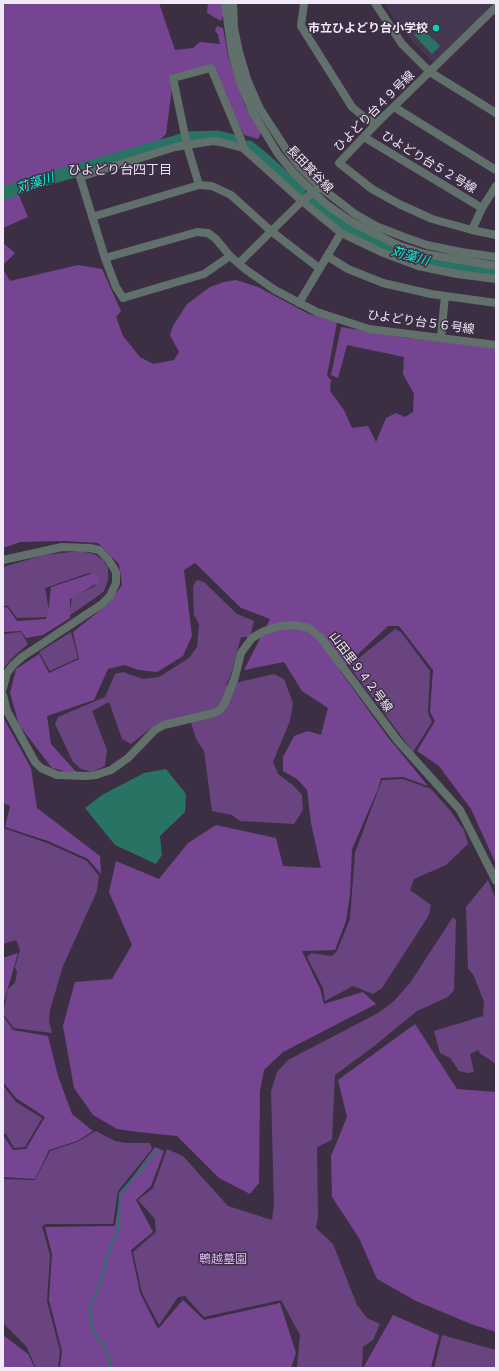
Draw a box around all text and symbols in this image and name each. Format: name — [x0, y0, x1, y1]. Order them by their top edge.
place label: 市立ひよどり台小学校 — [308, 21, 428, 35]
marker: 市立ひよどり台小学校 — [431, 23, 441, 33]
street label: ひよどり台４９号線 — [331, 68, 417, 154]
street label: ひよどり台５２号線 — [379, 128, 479, 196]
street label: 長田箕谷線 — [284, 142, 336, 196]
district label: ひよどり台四丁目 — [68, 162, 172, 178]
water label: 苅藻川 — [14, 170, 56, 196]
water label: 苅藻川 — [389, 243, 431, 269]
street label: ひよどり台５６号線 — [367, 307, 475, 337]
street label: 山田里９４２号線 — [326, 629, 396, 715]
park label: 鵯越墓園 — [199, 1252, 247, 1266]

